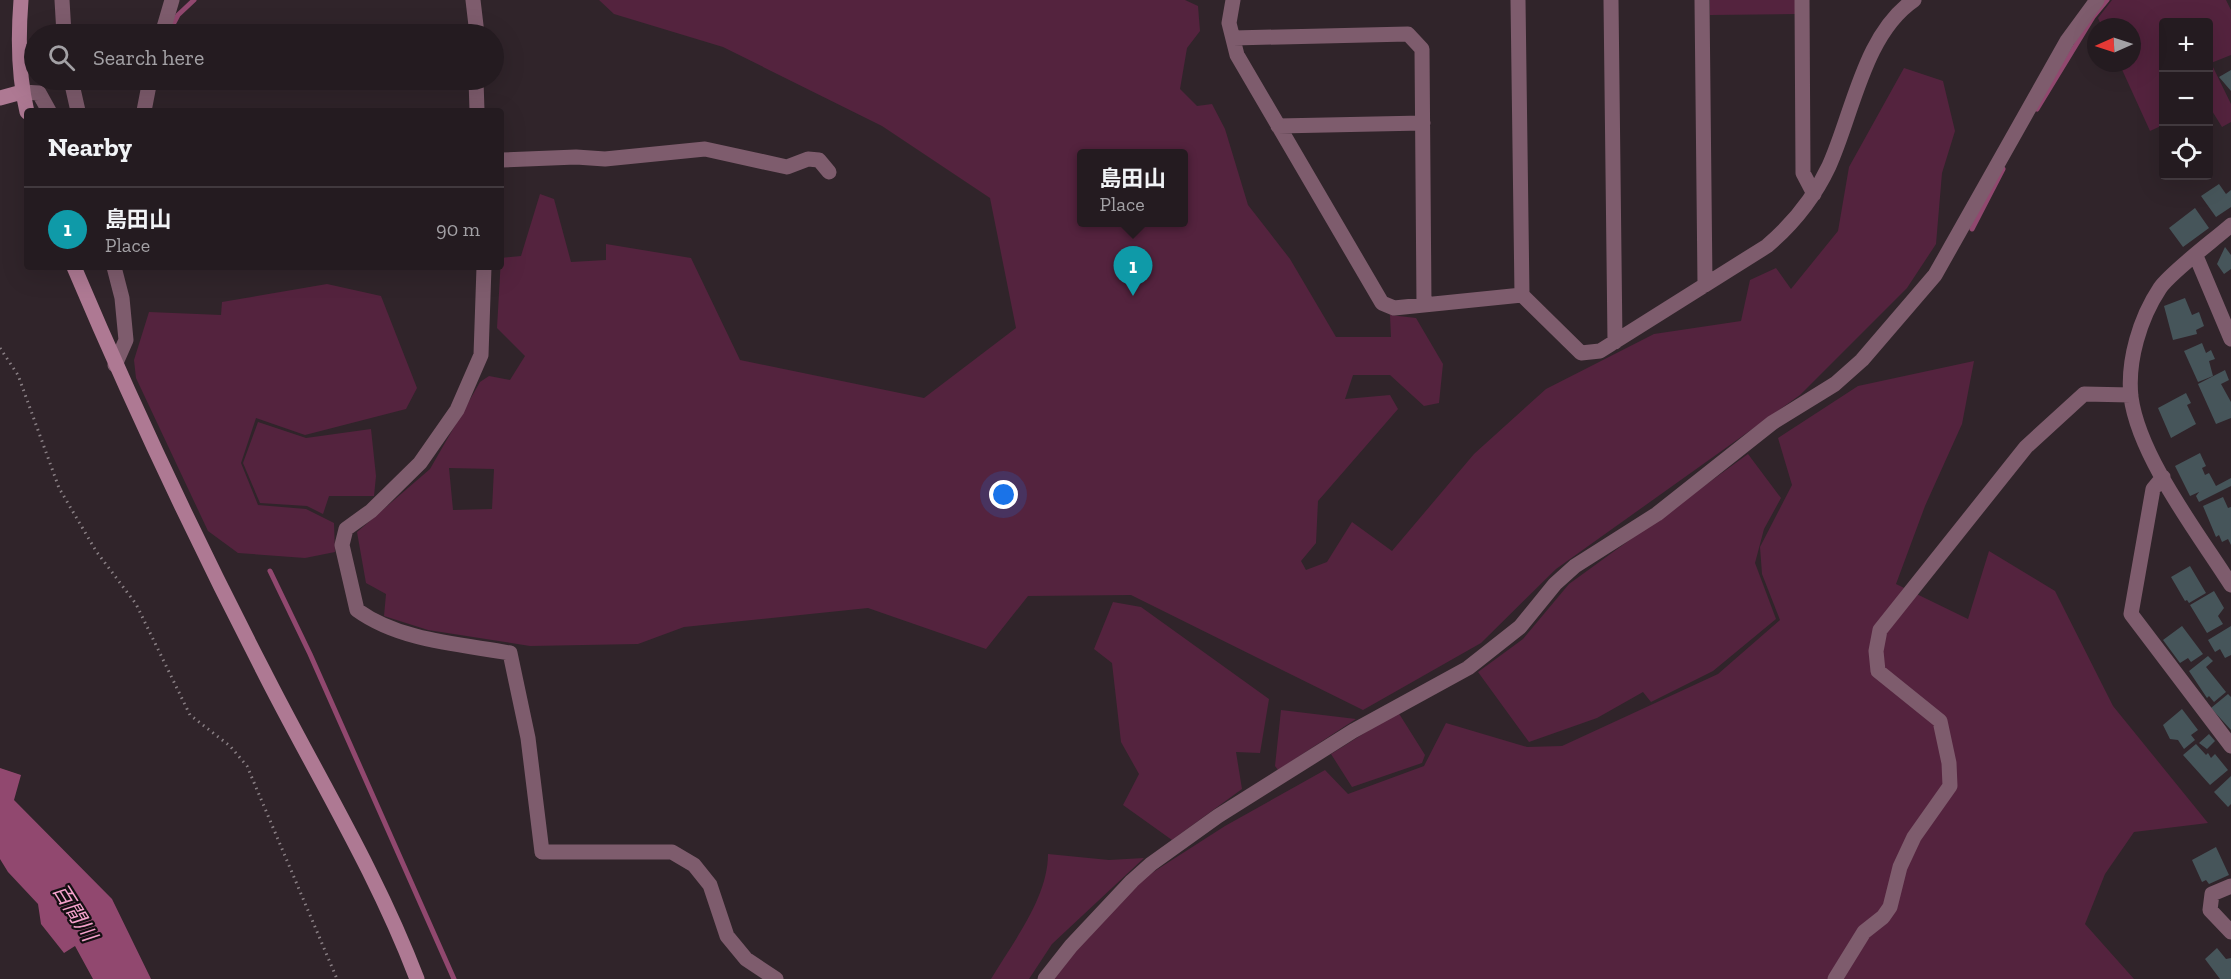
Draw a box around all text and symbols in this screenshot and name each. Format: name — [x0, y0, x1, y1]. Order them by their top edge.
north arrow — [2087, 18, 2141, 72]
map controls — [2159, 18, 2213, 180]
button: + — [2159, 18, 2213, 72]
search box — [24, 24, 504, 90]
icon: search — [45, 41, 78, 74]
text: Search here — [93, 44, 204, 71]
button: − — [2159, 72, 2213, 126]
button: locate — [2159, 126, 2213, 180]
text: Nearby — [48, 131, 132, 163]
popup — [1077, 149, 1188, 227]
text: 島田山 — [1099, 165, 1166, 192]
text: Place — [1099, 192, 1145, 216]
text: 島田山 — [105, 206, 171, 233]
text: 1 — [63, 217, 72, 241]
text: 90 m — [436, 217, 480, 241]
text: Place — [105, 233, 150, 257]
pin: 1 — [1114, 246, 1152, 296]
your location — [989, 480, 1018, 509]
water label: 百間川 — [48, 879, 103, 947]

